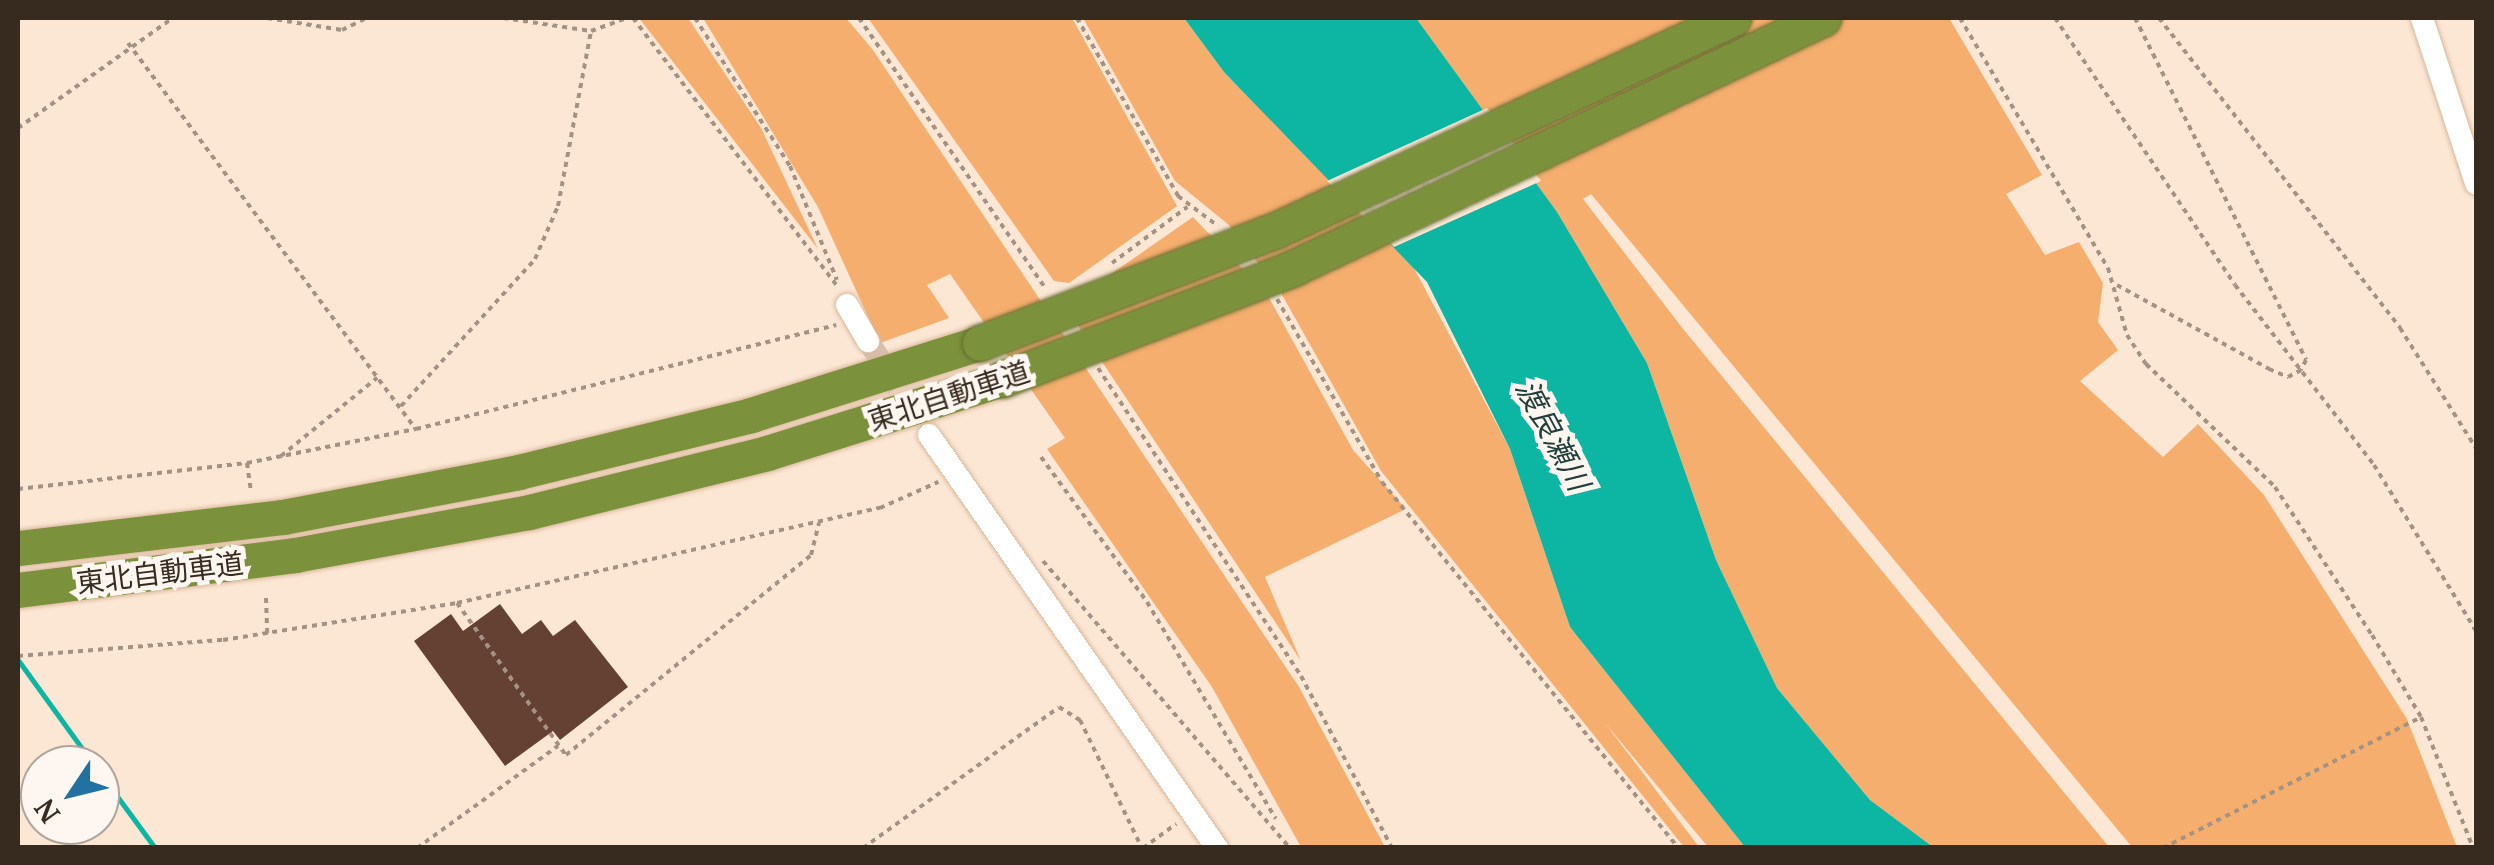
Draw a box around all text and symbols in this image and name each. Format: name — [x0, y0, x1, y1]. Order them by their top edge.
street label: 東北自動車道 — [864, 354, 1034, 438]
water label: 渡良瀬川 — [1509, 374, 1597, 496]
street label: 東北自動車道 — [75, 546, 245, 600]
north arrow — [20, 745, 120, 845]
text: N — [25, 792, 68, 831]

